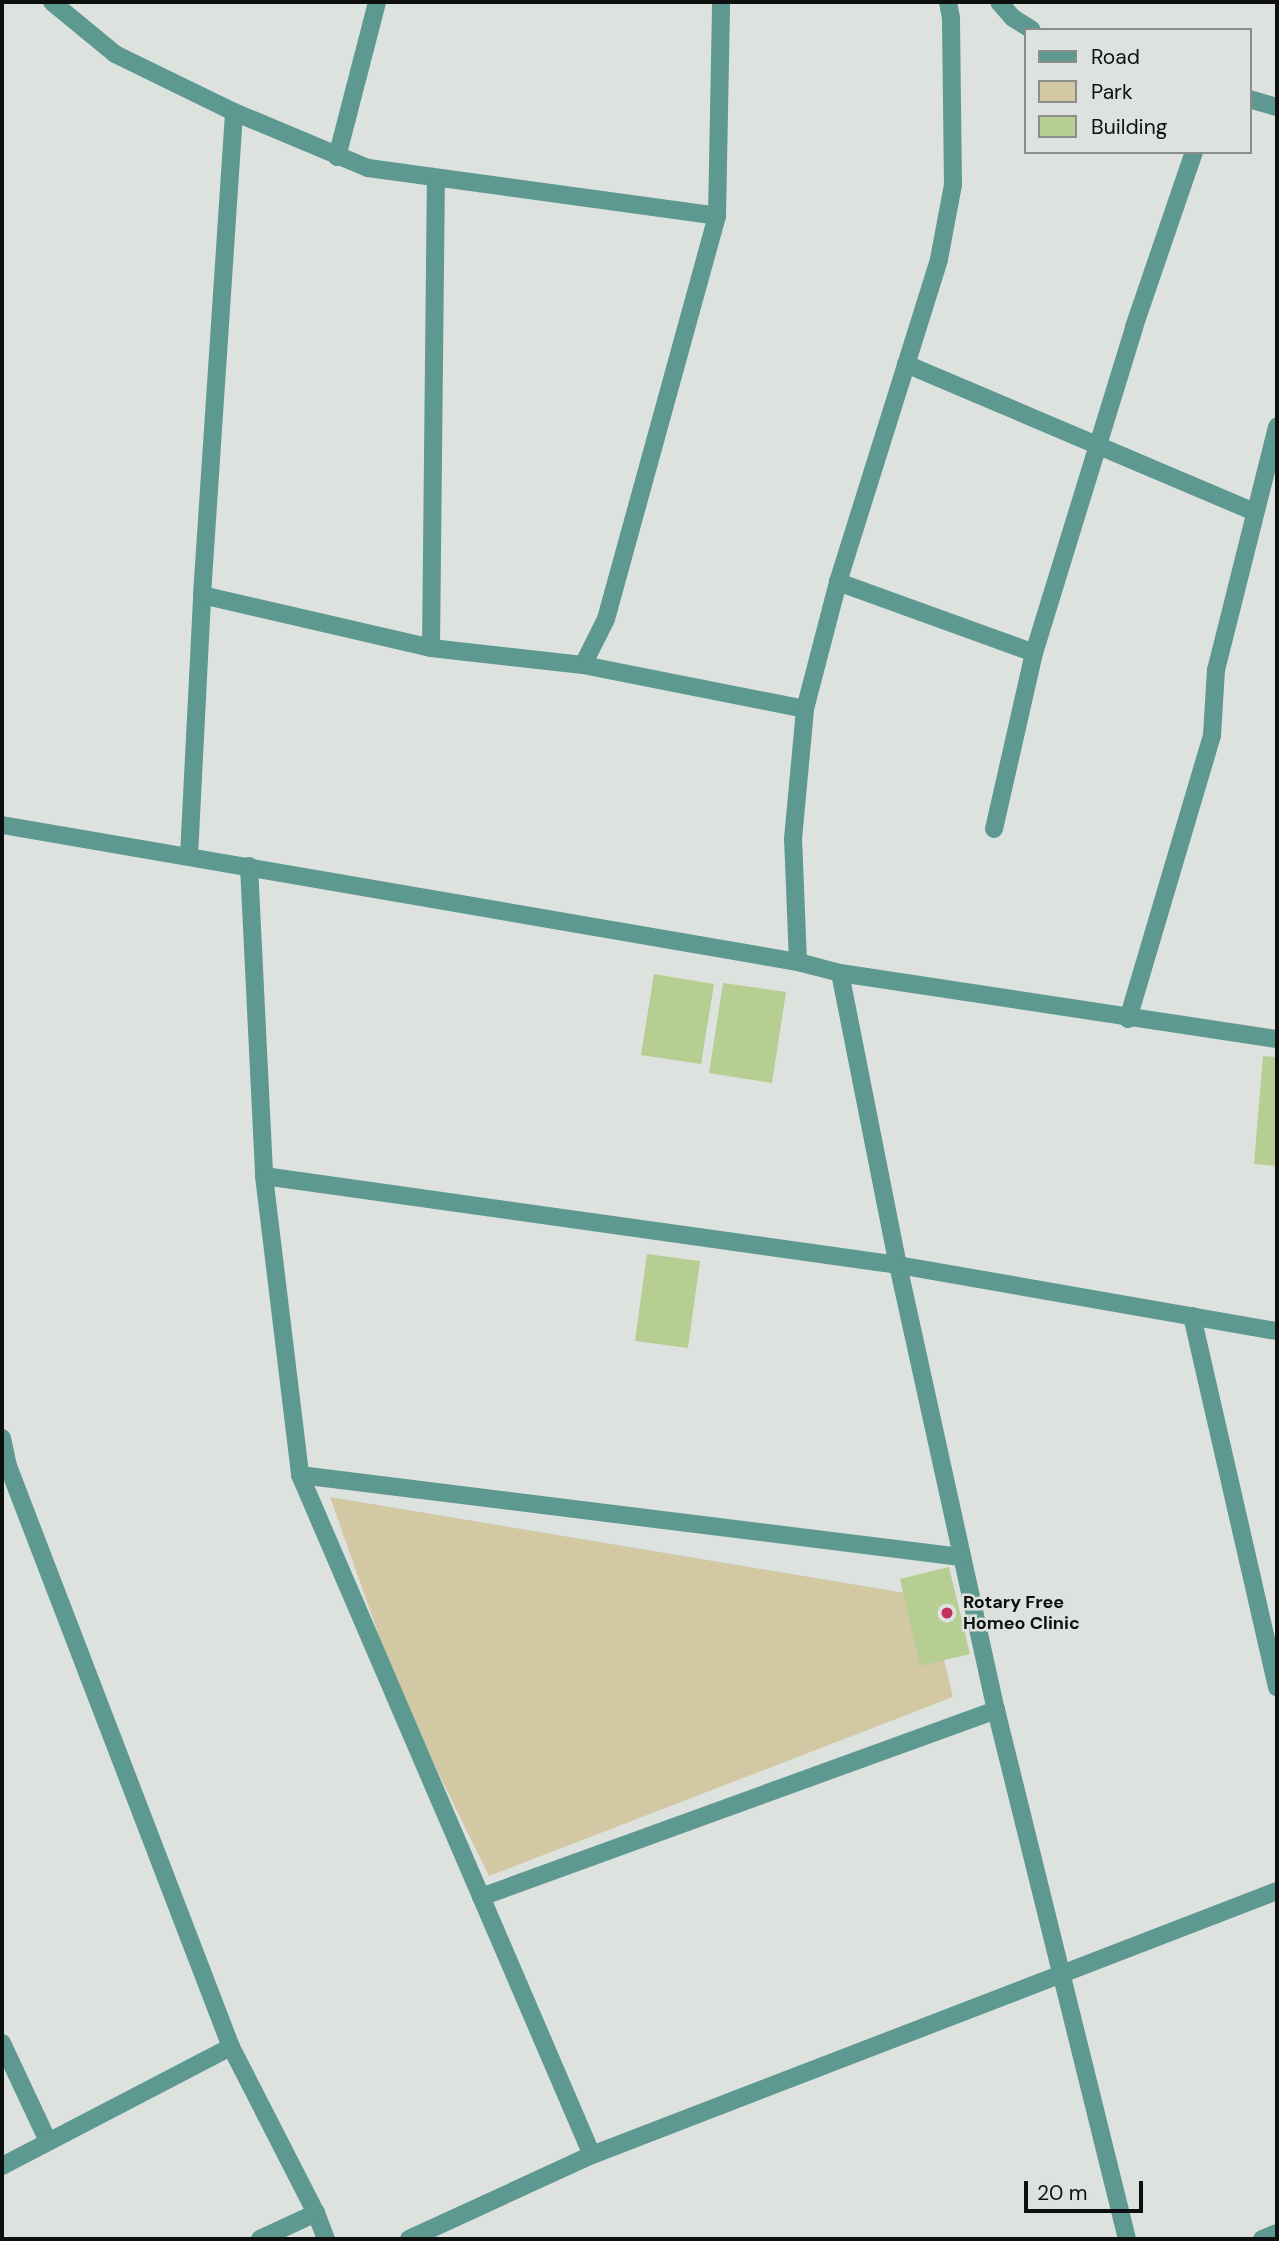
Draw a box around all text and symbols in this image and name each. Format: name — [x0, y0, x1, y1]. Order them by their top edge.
legend — [1024, 28, 1251, 154]
text: Road — [1091, 43, 1140, 71]
text: Park — [1091, 78, 1132, 106]
text: Building — [1091, 113, 1167, 141]
place label: Rotary Free Homeo Clinic — [963, 1592, 1080, 1634]
marker: Rotary Free Homeo Clinic — [937, 1603, 957, 1623]
scale bar — [1027, 2168, 1146, 2212]
text: 20 m — [1037, 2179, 1088, 2207]

